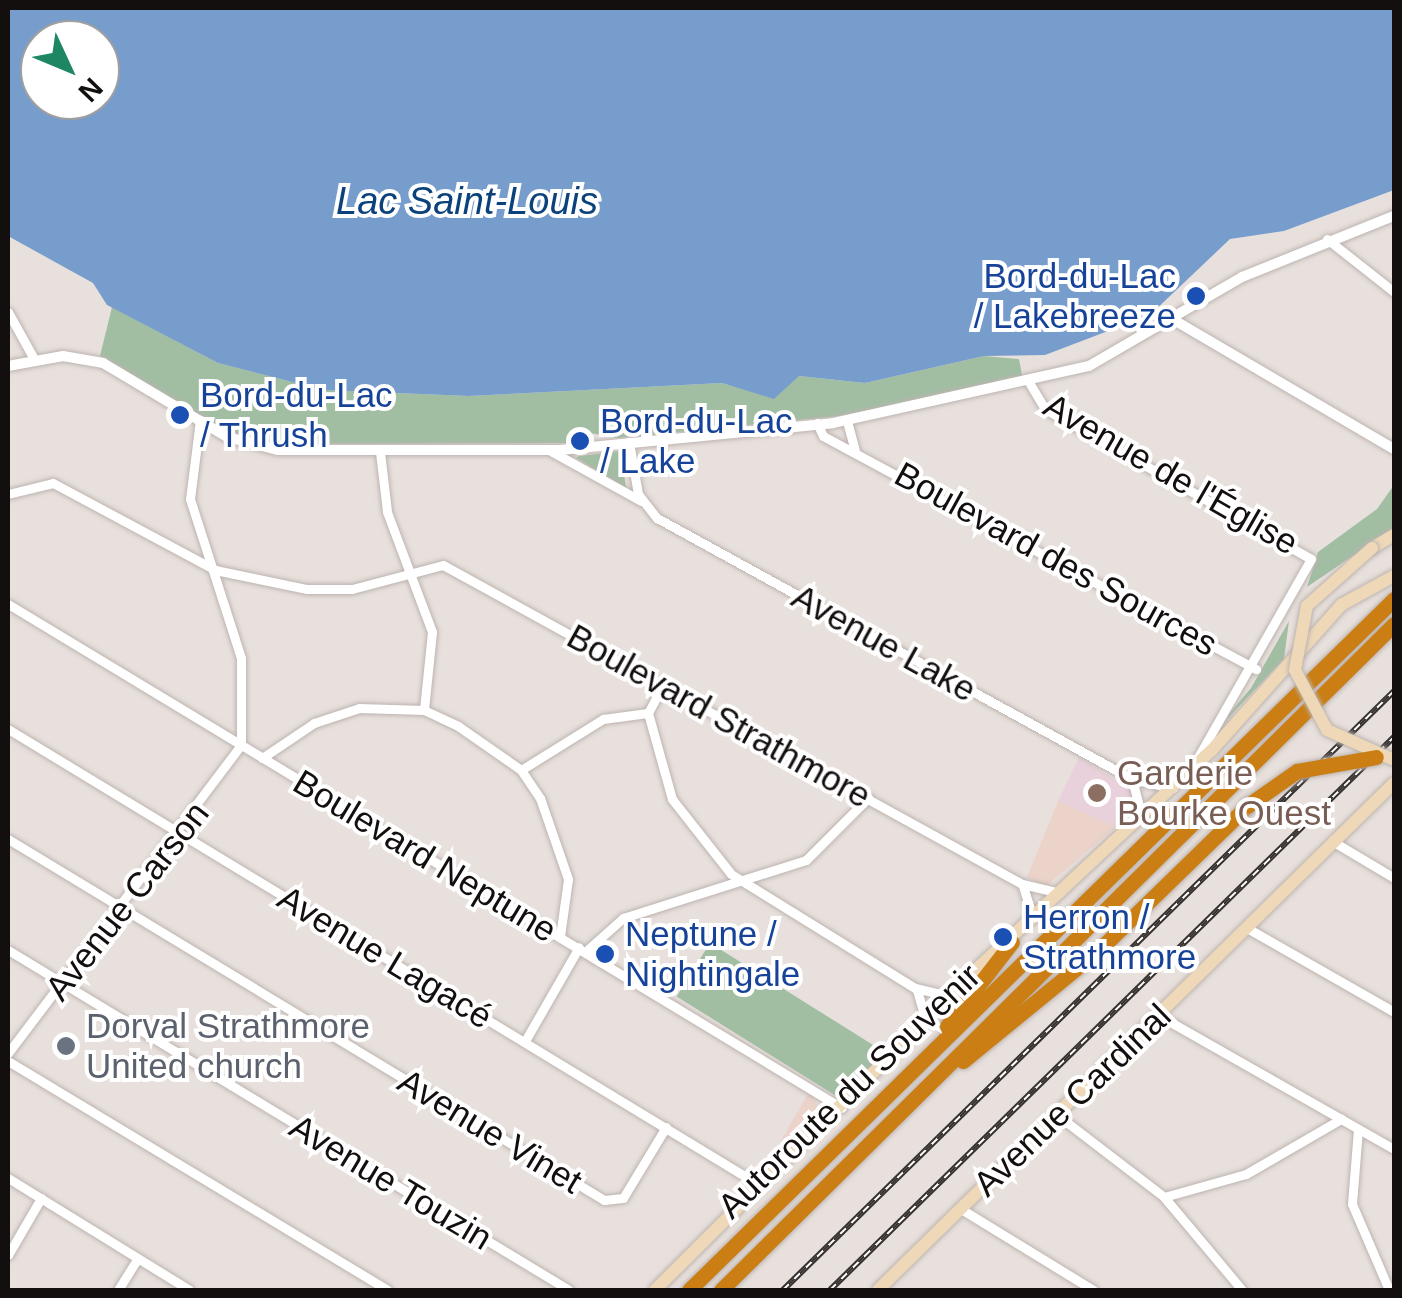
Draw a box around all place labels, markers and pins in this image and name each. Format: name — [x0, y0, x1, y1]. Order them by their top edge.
place label: Bord-du-Lac / Lakebreeze — [974, 255, 1176, 337]
marker: Bord-du-Lac / Lakebreeze — [1185, 285, 1207, 307]
place label: Bord-du-Lac / Thrush — [200, 374, 393, 456]
place label: Bord-du-Lac / Lake — [600, 400, 793, 482]
marker: Bord-du-Lac / Thrush — [169, 404, 191, 426]
marker: Bord-du-Lac / Lake — [569, 430, 591, 452]
place label: Garderie Bourke Ouest — [1117, 752, 1331, 834]
marker: Garderie Bourke Ouest — [1086, 782, 1108, 804]
place label: Herron / Strathmore — [1023, 896, 1196, 978]
place label: Neptune / Nightingale — [625, 913, 800, 995]
marker: Herron / Strathmore — [992, 926, 1014, 948]
marker: Neptune / Nightingale — [594, 943, 616, 965]
place label: Dorval Strathmore United church — [86, 1005, 370, 1087]
marker: Dorval Strathmore United church — [55, 1035, 77, 1057]

